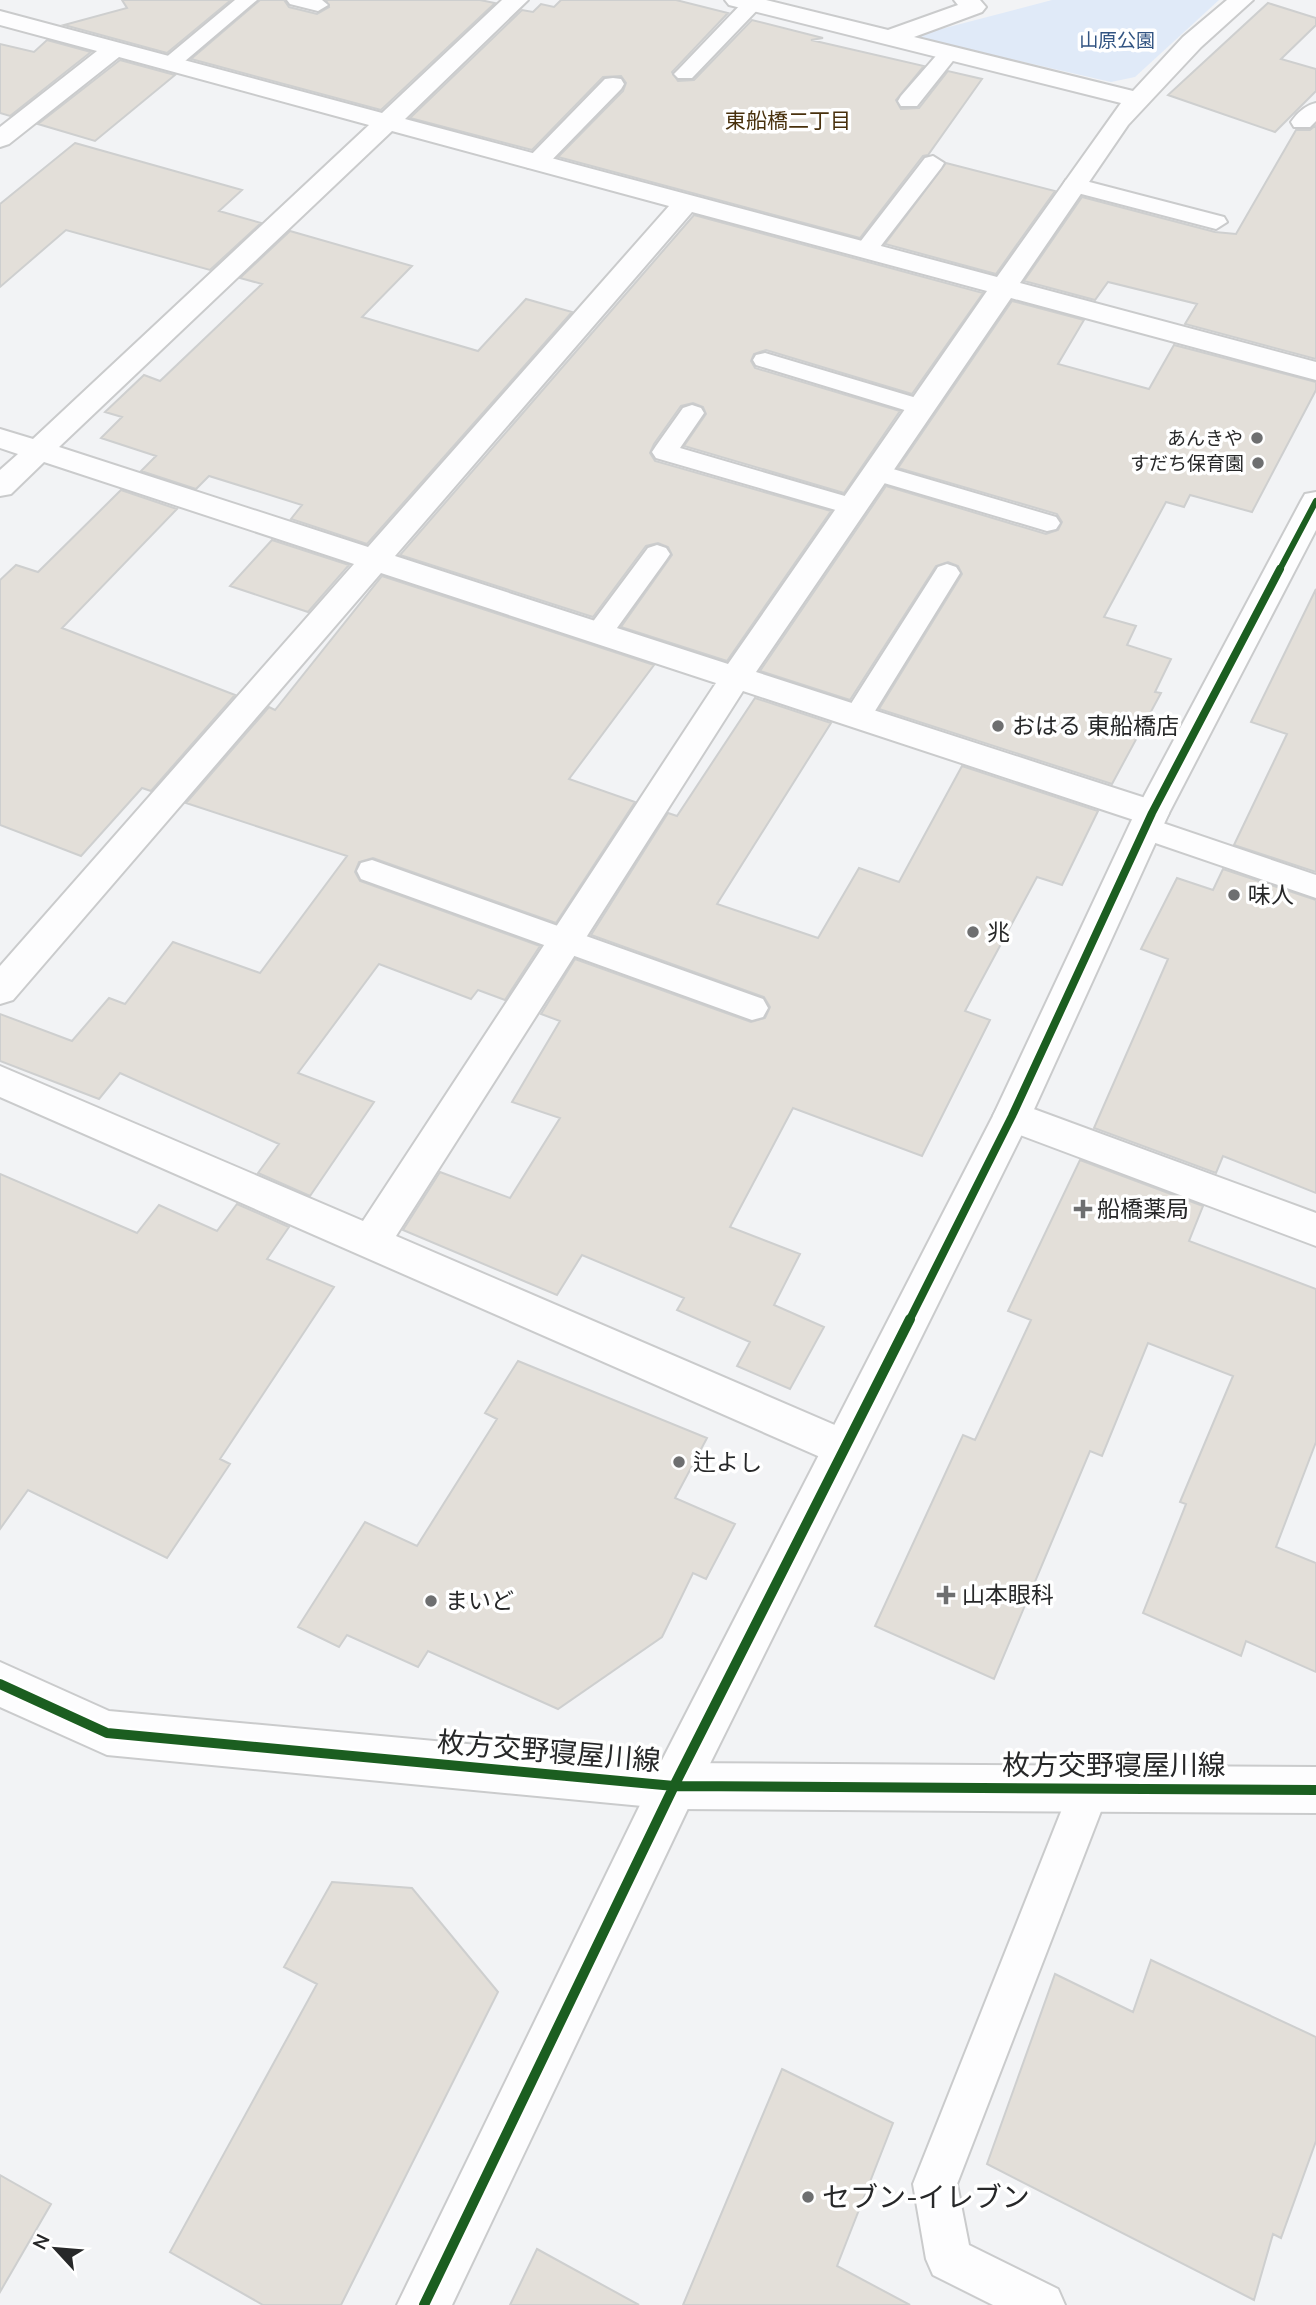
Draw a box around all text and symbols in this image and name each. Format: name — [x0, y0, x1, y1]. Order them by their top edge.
park label: 山原公園 — [1079, 28, 1155, 54]
district label: 東船橋二丁目 — [725, 107, 851, 135]
place label: あんきや — [1167, 426, 1243, 452]
marker: あんきや — [1249, 430, 1265, 446]
place label: すだち保育園 — [1130, 451, 1244, 477]
marker: すだち保育園 — [1250, 455, 1266, 471]
place label: おはる 東船橋店 — [1012, 711, 1179, 742]
marker: おはる 東船橋店 — [990, 718, 1006, 734]
place label: 味人 — [1248, 880, 1294, 911]
marker: 味人 — [1226, 887, 1242, 903]
place label: 兆 — [987, 917, 1010, 948]
marker: 兆 — [965, 924, 981, 940]
place label: 船橋薬局 — [1097, 1194, 1189, 1225]
marker: 船橋薬局 — [1075, 1201, 1091, 1217]
place label: 辻よし — [693, 1447, 762, 1478]
marker: 辻よし — [671, 1454, 687, 1470]
place label: 山本眼科 — [962, 1580, 1054, 1611]
marker: 山本眼科 — [936, 1585, 956, 1605]
place label: まいど — [445, 1586, 514, 1617]
marker: まいど — [423, 1593, 439, 1609]
street label: 枚方交野寝屋川線 — [436, 1723, 662, 1781]
street label: 枚方交野寝屋川線 — [1002, 1747, 1226, 1785]
place label: セブン-イレブン — [822, 2179, 1030, 2217]
marker: セブン-イレブン — [800, 2189, 816, 2205]
north arrow — [21, 2214, 91, 2284]
text: N — [27, 2230, 56, 2254]

